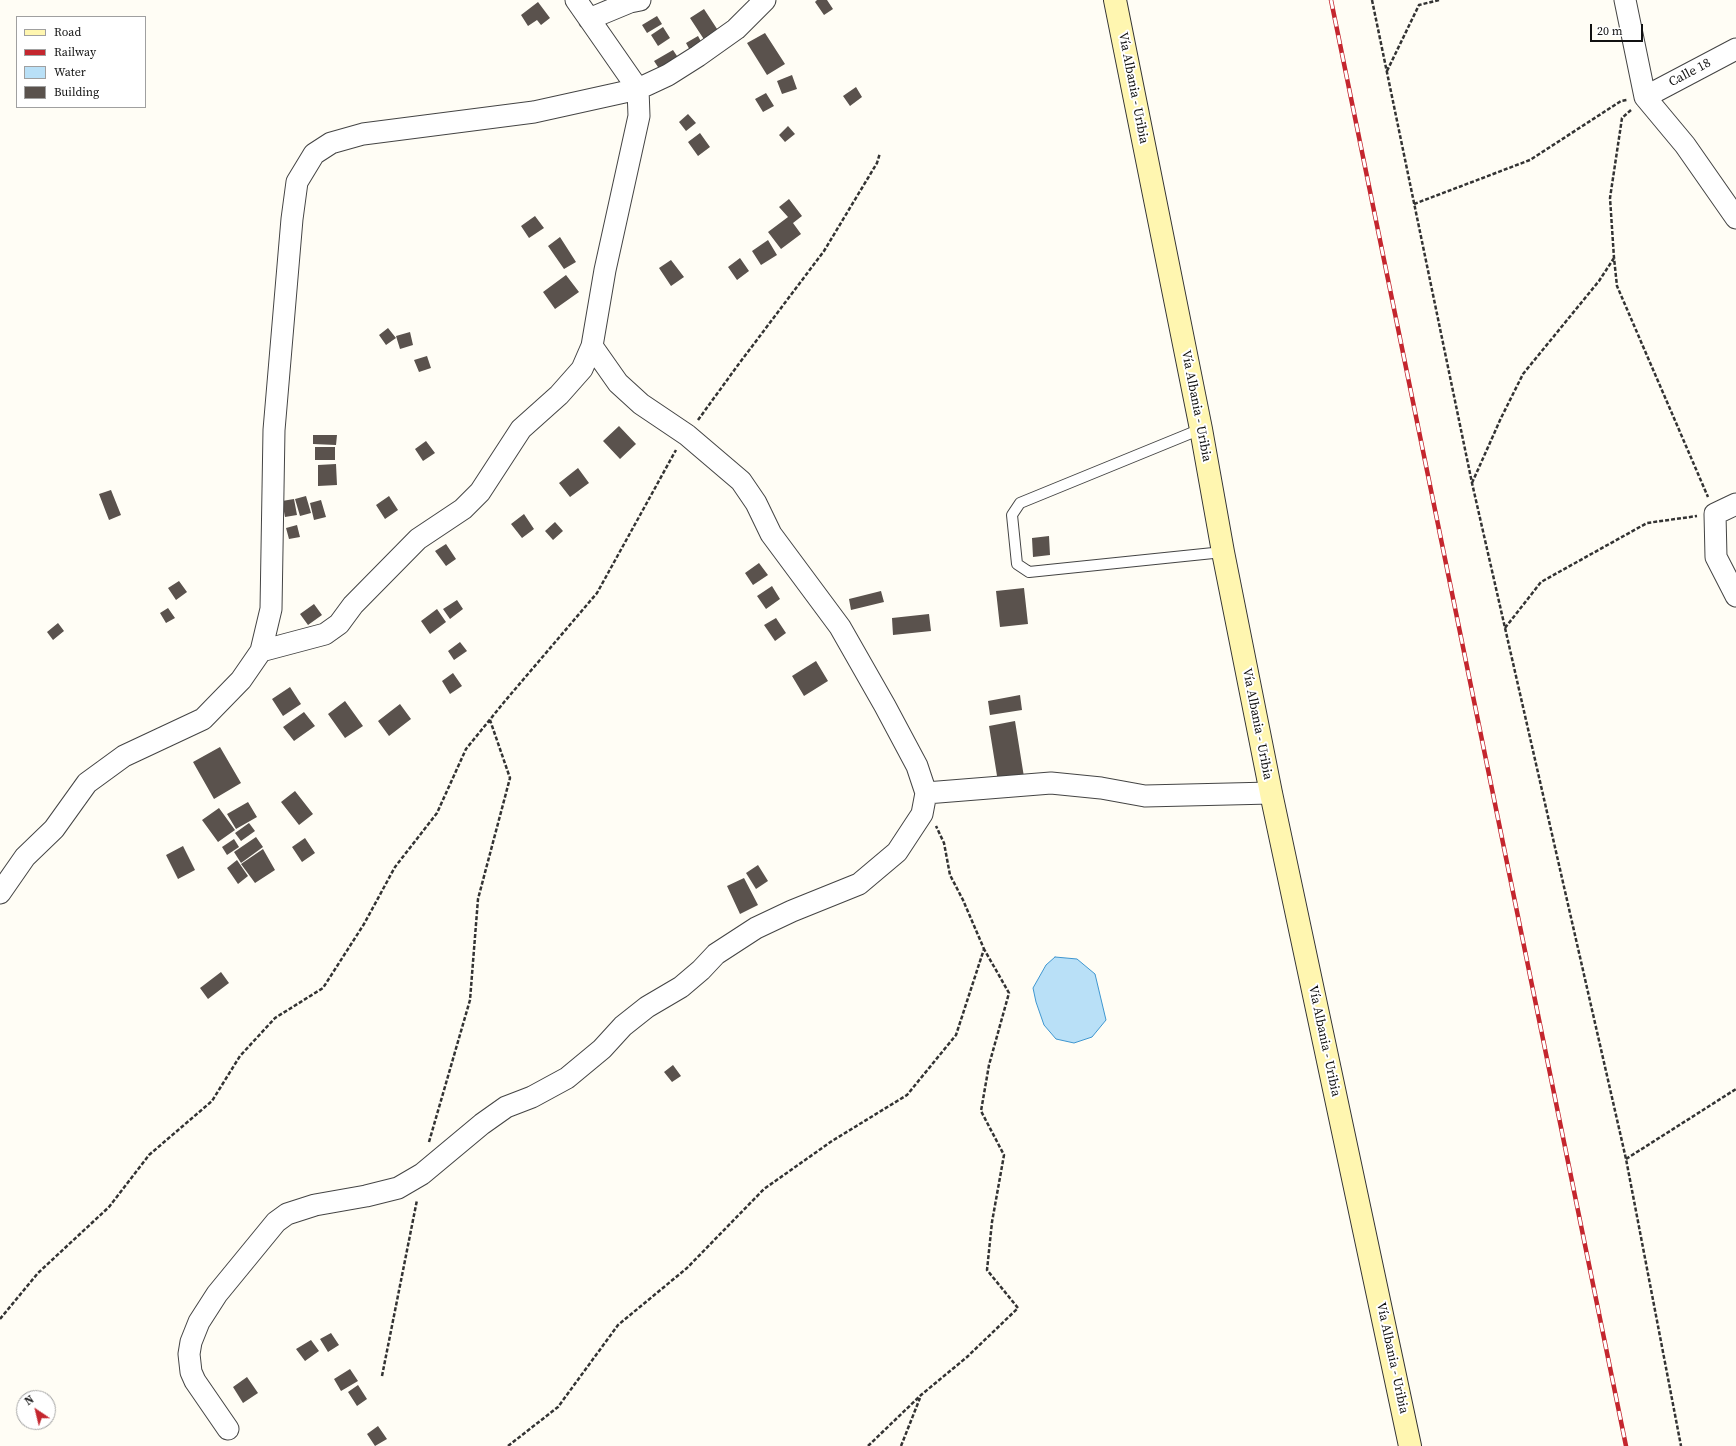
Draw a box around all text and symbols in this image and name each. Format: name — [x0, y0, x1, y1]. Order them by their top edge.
legend — [16, 16, 146, 108]
scale bar — [1592, 16, 1645, 42]
text: 20 m — [1597, 23, 1623, 39]
text: Road — [54, 24, 81, 40]
street label: Vía Albania - Uribia — [1115, 31, 1151, 145]
text: Railway — [54, 44, 96, 60]
street label: Calle 18 — [1666, 55, 1714, 91]
text: Water — [54, 64, 86, 80]
text: Building — [54, 84, 99, 100]
street label: Vía Albania - Uribia — [1178, 349, 1214, 463]
street label: Vía Albania - Uribia — [1239, 667, 1275, 781]
street label: Vía Albania - Uribia — [1305, 984, 1343, 1098]
street label: Vía Albania - Uribia — [1373, 1301, 1411, 1415]
north arrow — [16, 1390, 56, 1430]
text: N — [22, 1392, 37, 1409]

